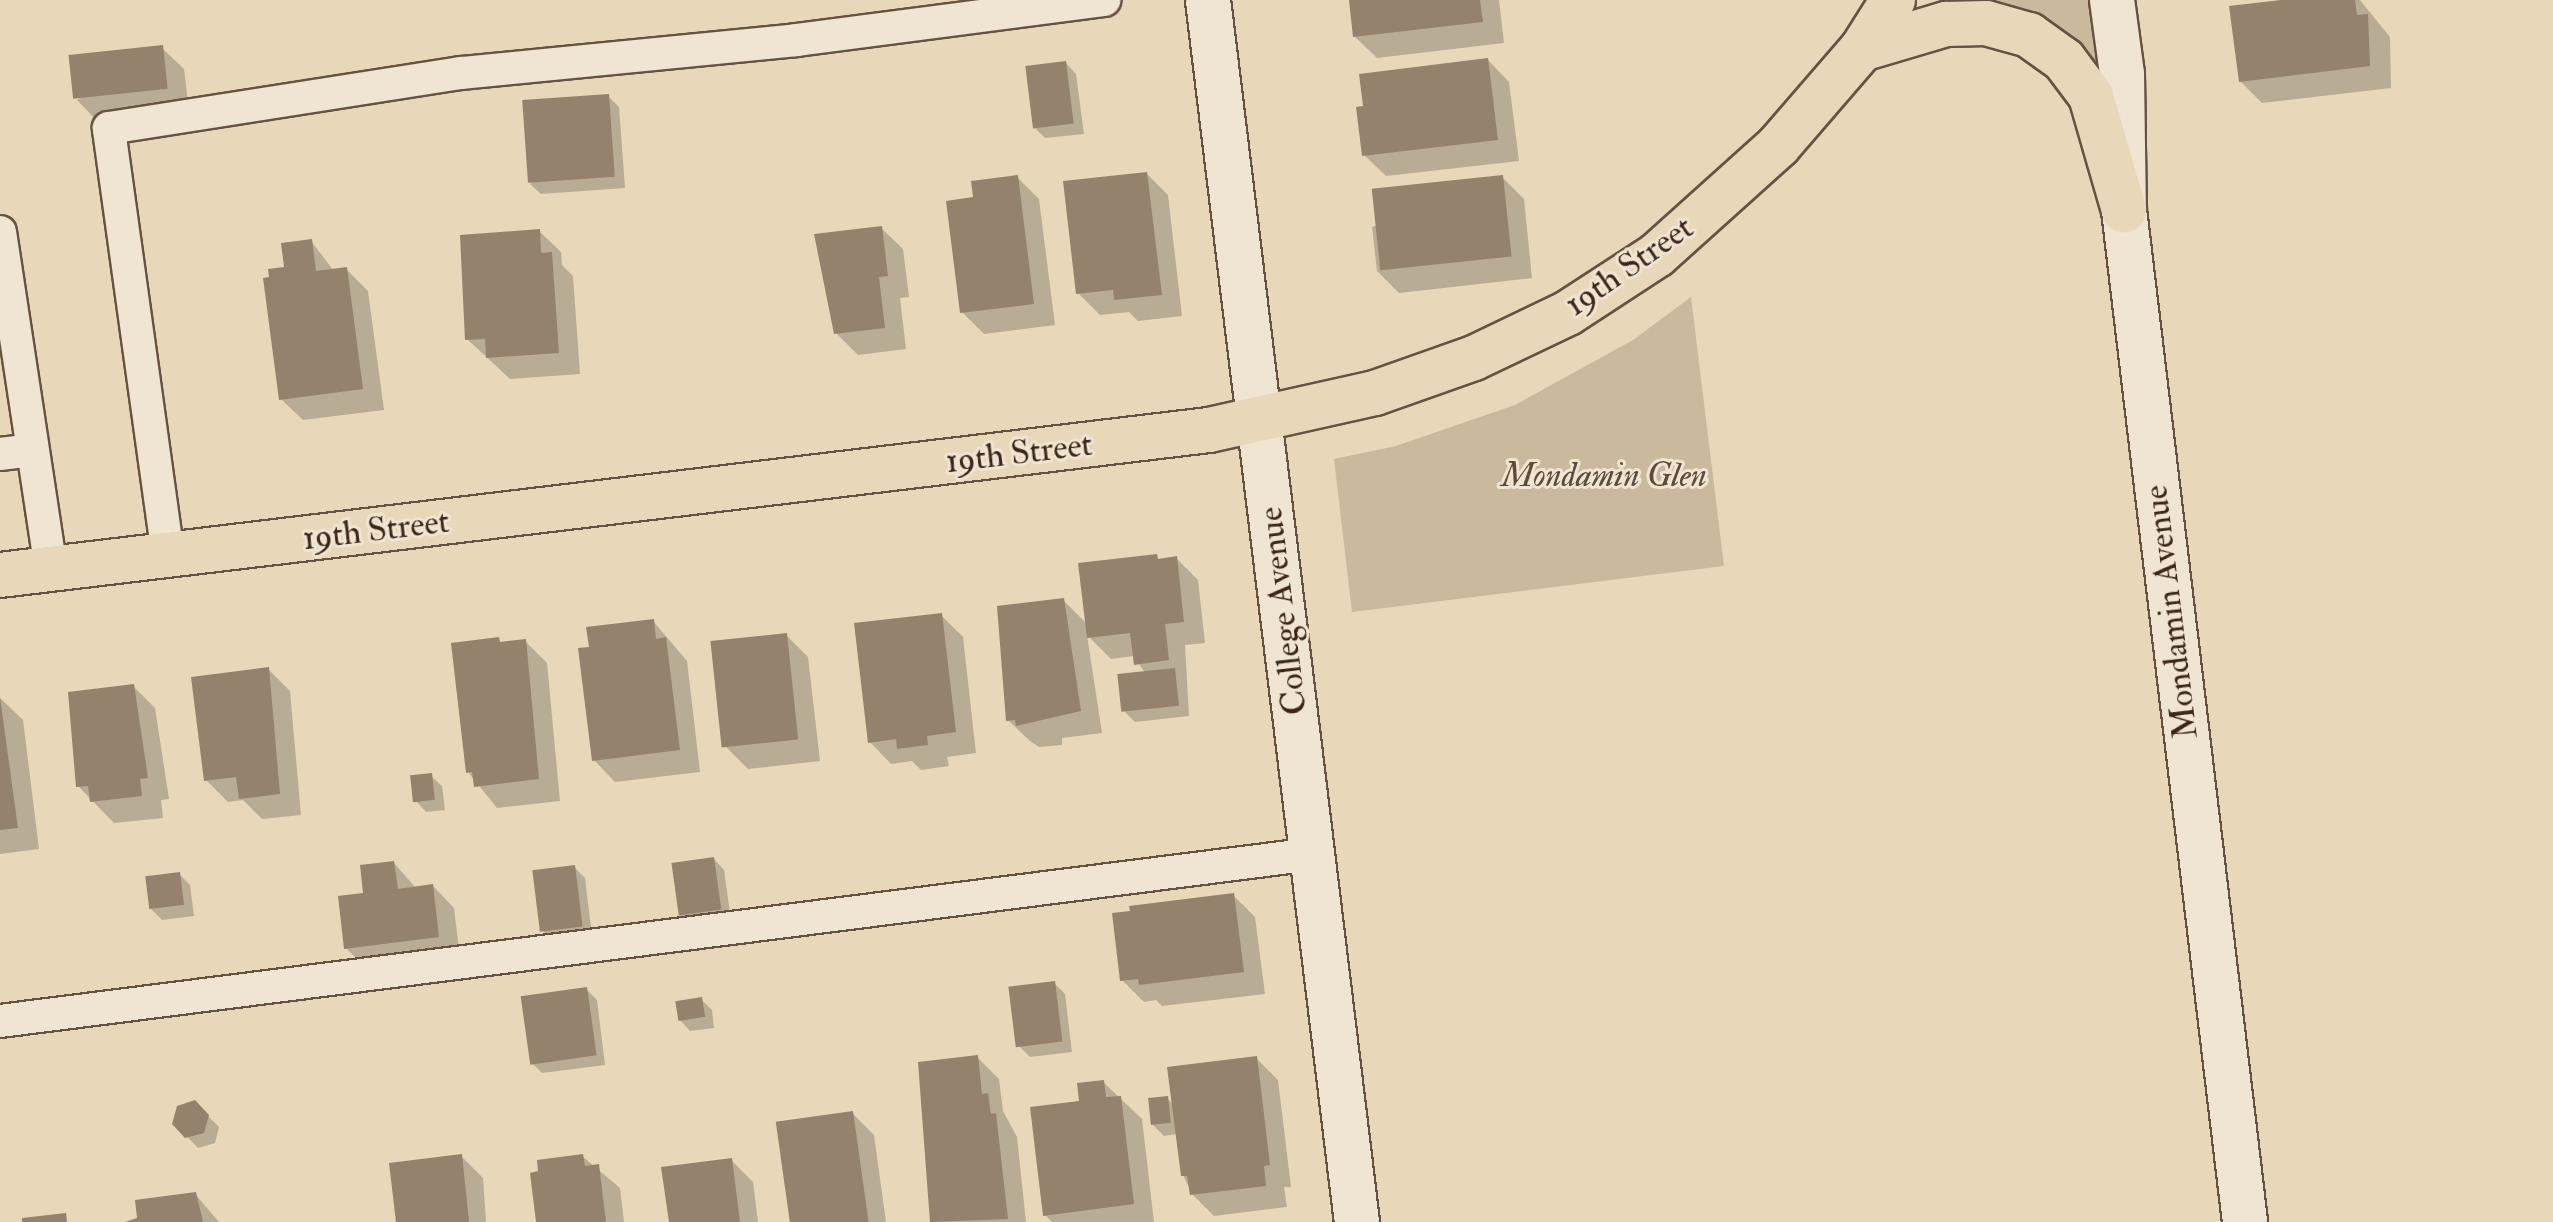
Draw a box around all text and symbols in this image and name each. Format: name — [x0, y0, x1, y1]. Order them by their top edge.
street label: 19th Street — [1557, 207, 1701, 325]
street label: 19th Street — [943, 424, 1095, 482]
park label: Mondamin Glen — [1501, 456, 1707, 496]
street label: Mondamin Avenue — [2135, 483, 2207, 741]
street label: 19th Street — [300, 501, 452, 559]
street label: College Avenue — [1250, 505, 1316, 717]

